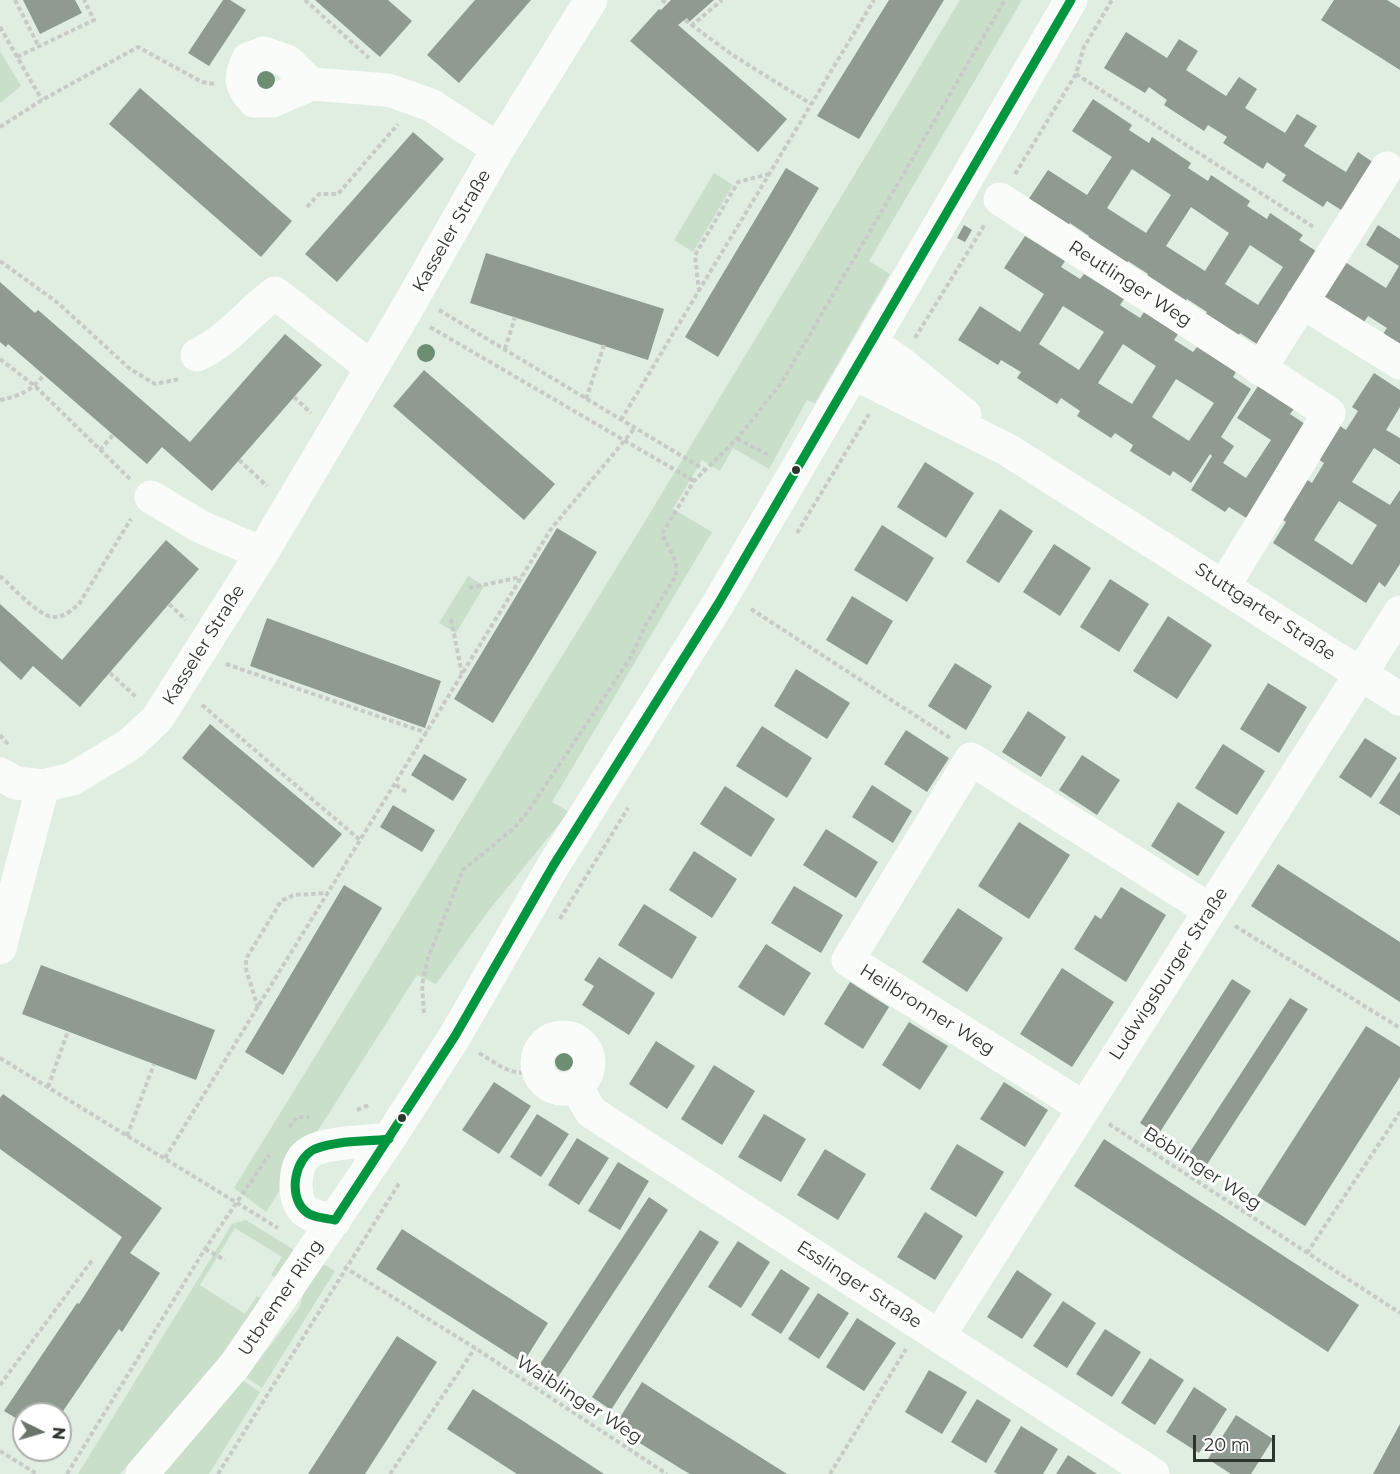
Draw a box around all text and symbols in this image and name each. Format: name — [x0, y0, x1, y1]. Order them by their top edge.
street label: Kasseler Straße — [408, 166, 496, 296]
street label: Reutlinger Weg — [1064, 236, 1196, 332]
unlabelled marker — [790, 464, 802, 476]
street label: Stuttgarter Straße — [1191, 559, 1339, 665]
street label: Kasseler Straße — [158, 581, 250, 709]
street label: Ludwigsburger Straße — [1105, 884, 1233, 1064]
street label: Heilbronner Weg — [856, 960, 998, 1060]
unlabelled marker — [396, 1112, 408, 1124]
street label: Böblinger Weg — [1139, 1123, 1265, 1215]
street label: Utbremer Ring — [234, 1236, 328, 1360]
street label: Esslinger Straße — [792, 1236, 926, 1334]
street label: Waiblinger Weg — [512, 1351, 646, 1449]
north arrow — [12, 1402, 72, 1462]
scale bar — [1196, 1423, 1278, 1461]
text: N — [48, 1426, 68, 1441]
text: 20 m — [1204, 1434, 1250, 1456]

